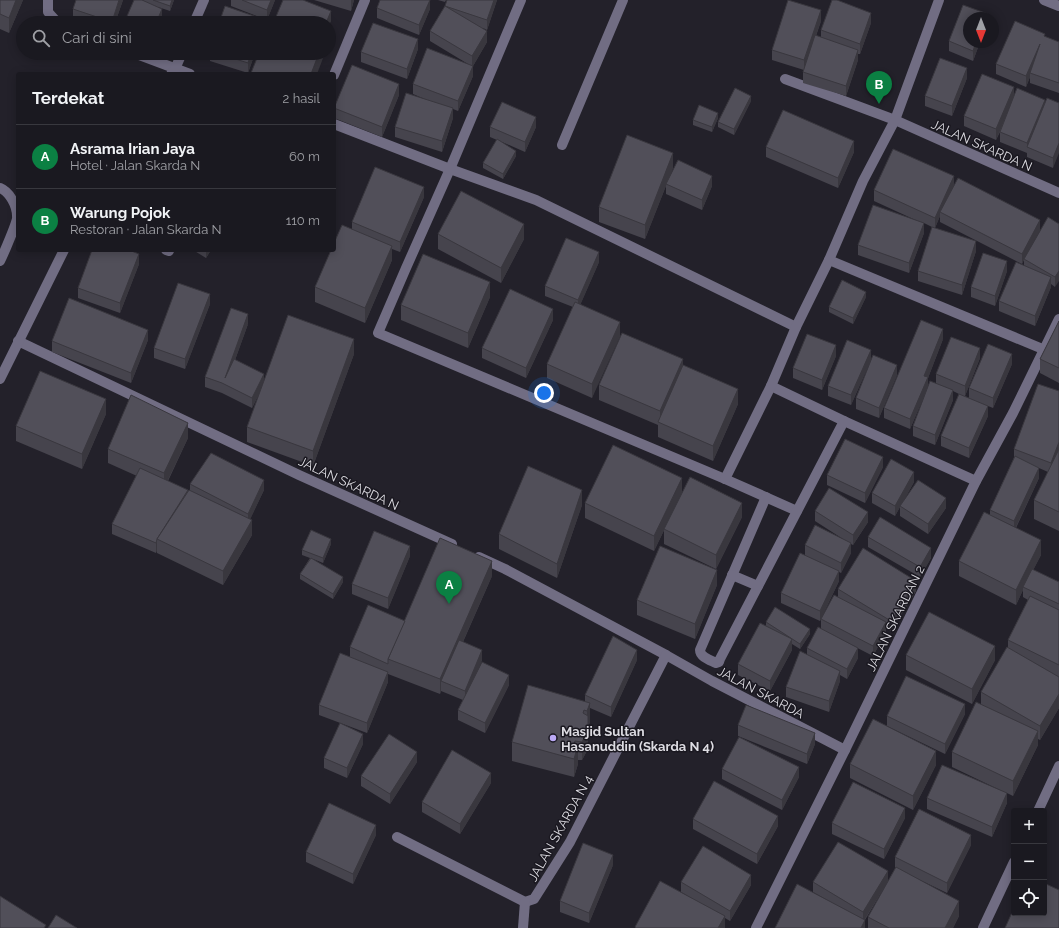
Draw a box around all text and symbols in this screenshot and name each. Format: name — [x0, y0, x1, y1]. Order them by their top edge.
north arrow — [963, 12, 999, 48]
search box — [16, 16, 336, 60]
icon: search — [30, 27, 52, 49]
text: Cari di sini — [62, 29, 132, 47]
pin: B — [866, 71, 892, 104]
text: Terdekat — [32, 88, 104, 108]
text: 2 hasil — [283, 91, 320, 106]
street label: JALAN SKARDA N — [929, 116, 1035, 174]
text: Asrama Irian Jaya — [70, 140, 195, 158]
text: A — [41, 149, 49, 164]
text: 60 m — [289, 149, 320, 164]
text: Hotel · Jalan Skarda N — [70, 158, 200, 173]
text: Warung Pojok — [70, 204, 170, 222]
text: B — [41, 213, 49, 228]
text: 110 m — [286, 213, 320, 228]
text: Restoran · Jalan Skarda N — [70, 222, 222, 237]
your location — [534, 383, 554, 403]
street label: JALAN SKARDA N — [296, 454, 401, 513]
street label: JALAN SKARDAN 2 — [863, 563, 928, 674]
pin: A — [436, 571, 462, 604]
street label: JALAN SKARDA — [715, 663, 807, 722]
place label: Masjid Sultan Hasanuddin (Skarda N 4) — [561, 724, 714, 754]
marker: Masjid Sultan Hasanuddin (Skarda N 4) — [548, 733, 558, 743]
street label: JALAN SKARDA N 4 — [525, 772, 596, 884]
map controls — [1011, 808, 1047, 916]
button: + — [1011, 808, 1047, 844]
button: − — [1011, 844, 1047, 880]
button: locate — [1011, 880, 1047, 916]

